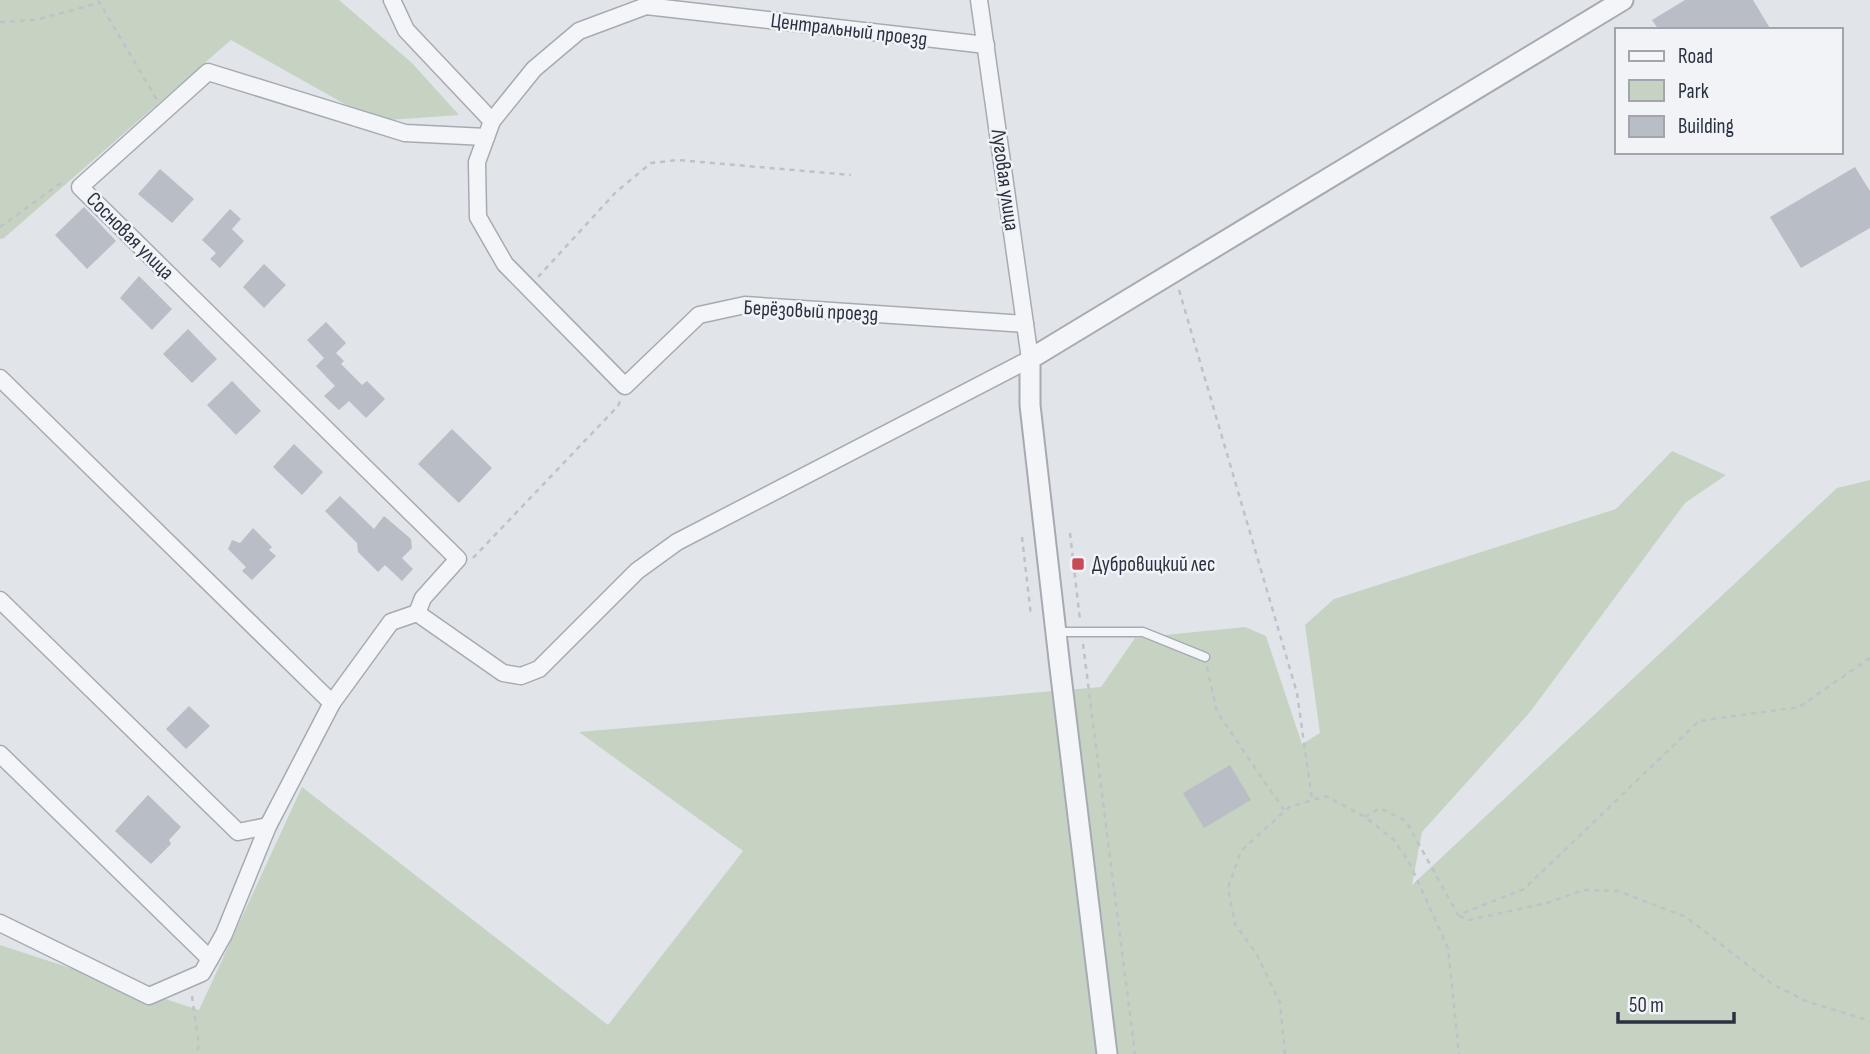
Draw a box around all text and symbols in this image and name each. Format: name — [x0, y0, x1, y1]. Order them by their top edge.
street label: Центральный проезд — [769, 8, 929, 52]
legend — [1615, 28, 1842, 154]
text: Road — [1678, 44, 1713, 69]
text: Park — [1678, 79, 1709, 104]
text: Building — [1678, 114, 1734, 139]
street label: Луговая улица — [985, 127, 1024, 232]
street label: Сосновая улица — [81, 187, 179, 285]
street label: Берёзовый проезд — [743, 295, 879, 327]
place label: Дубровицкий лес — [1092, 552, 1215, 577]
marker: Дубровицкий лес — [1070, 556, 1086, 572]
scale bar — [1618, 981, 1734, 1025]
text: 50 m — [1629, 993, 1664, 1018]

